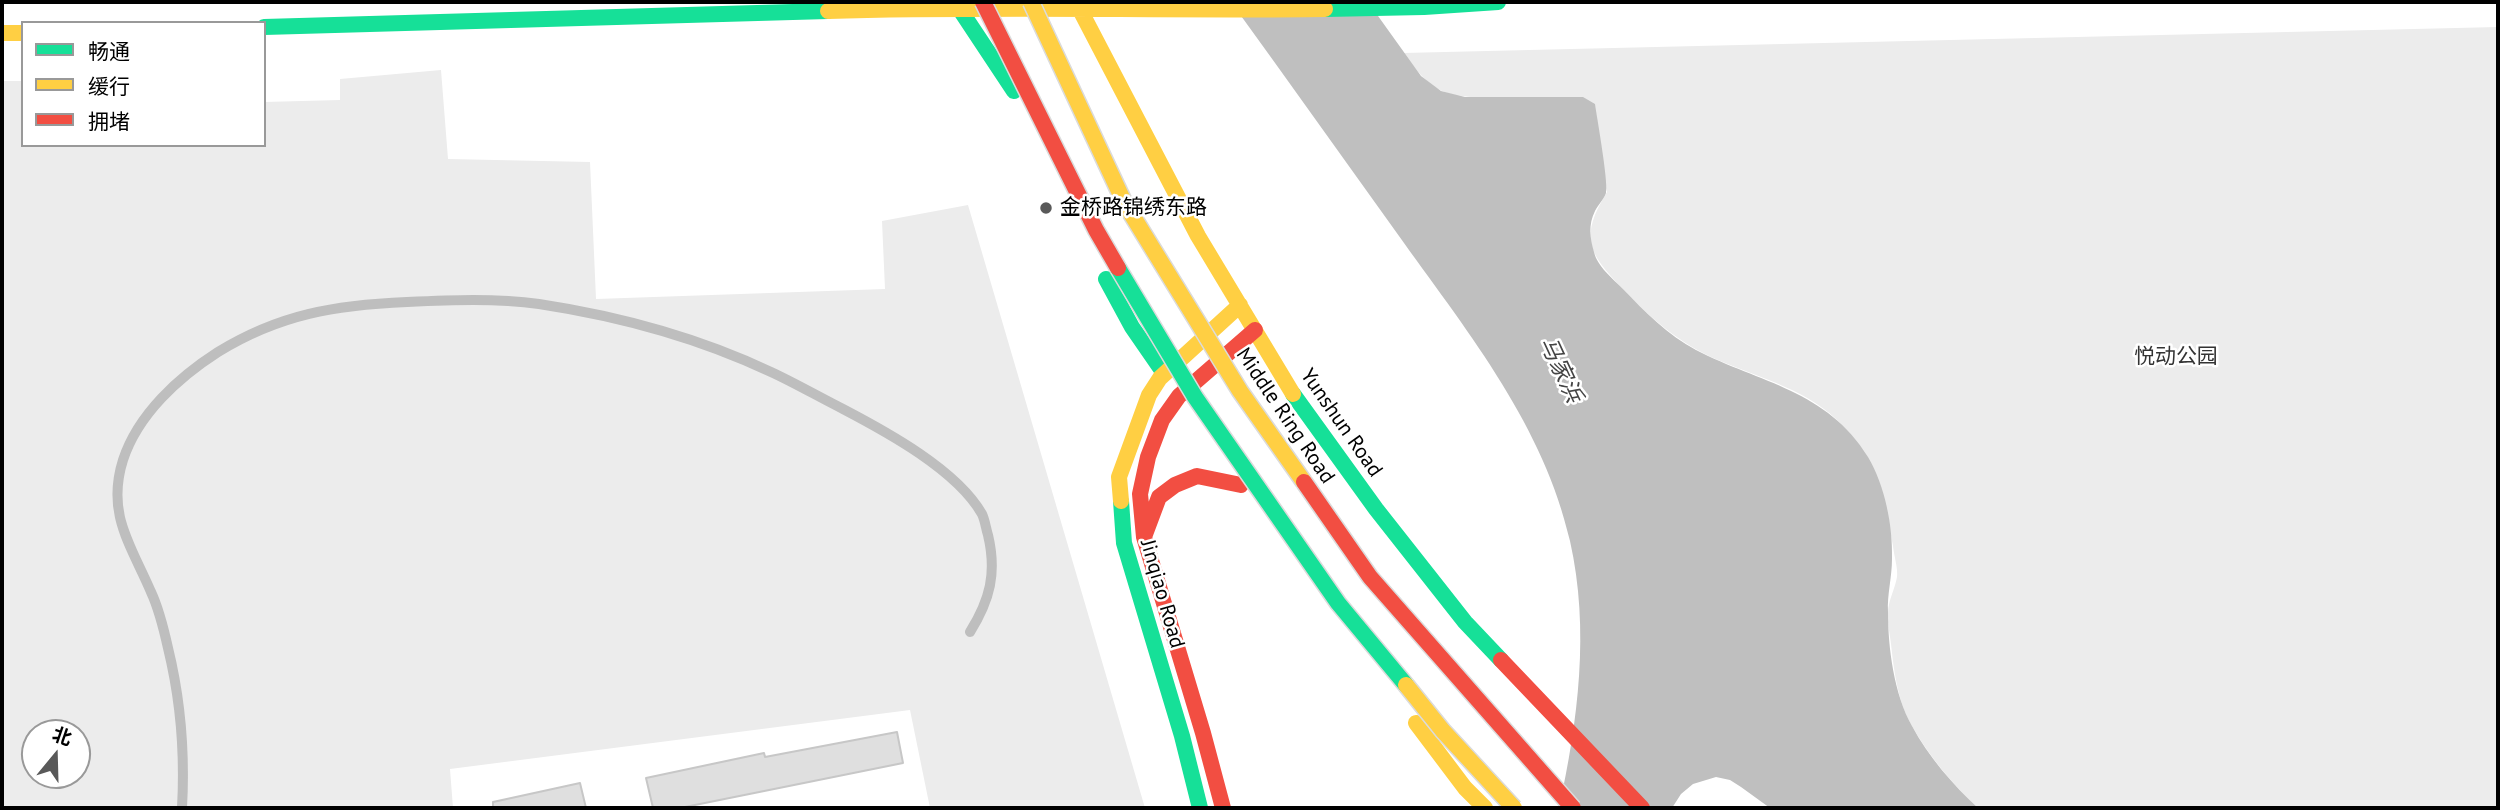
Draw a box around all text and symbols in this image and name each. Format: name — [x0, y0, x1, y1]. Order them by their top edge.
legend — [21, 21, 266, 147]
text: 畅通 — [88, 38, 130, 65]
text: 缓行 — [88, 73, 130, 100]
text: 拥堵 — [88, 108, 130, 135]
place label: 金桥路锦绣东路 — [1060, 195, 1207, 221]
marker: 金桥路锦绣东路 — [1038, 200, 1054, 216]
water label: 马家浜 — [1533, 333, 1587, 407]
street label: Middle Ring Road — [1230, 343, 1340, 489]
park label: 悦动公园 — [2134, 344, 2218, 370]
street label: Yunshun Road — [1294, 364, 1388, 482]
street label: Jinqiao Road — [1134, 537, 1190, 651]
north arrow — [21, 719, 91, 789]
text: 北 — [49, 722, 75, 750]

